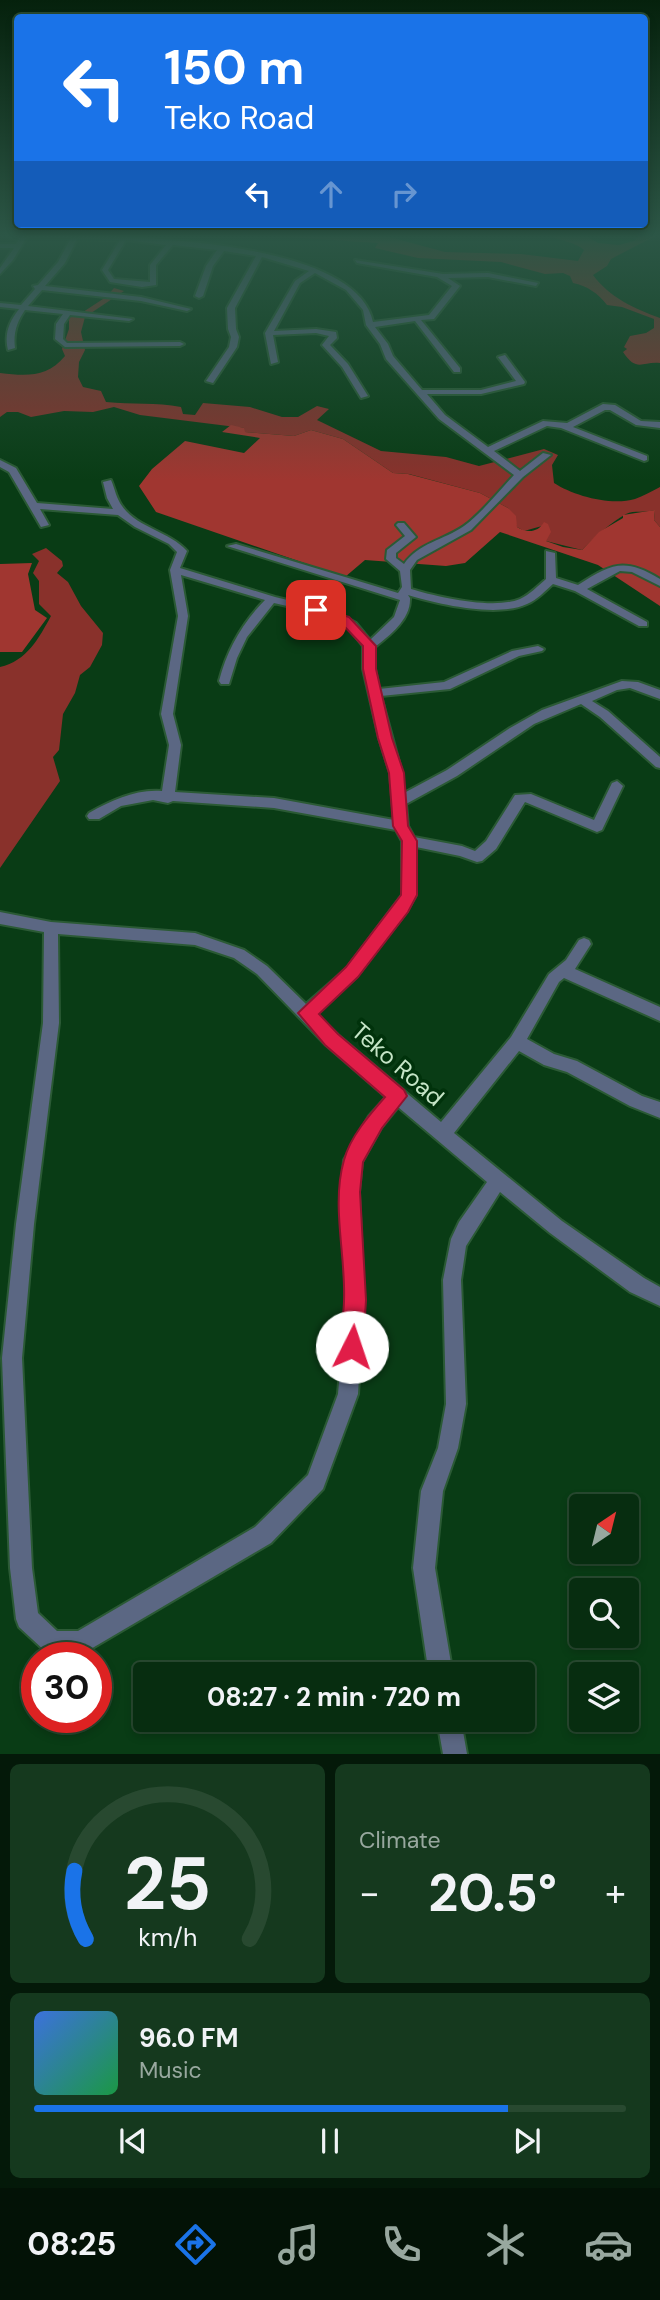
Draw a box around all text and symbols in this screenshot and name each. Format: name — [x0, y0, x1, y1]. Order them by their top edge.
text: 150 m — [164, 35, 304, 99]
icon: left — [49, 42, 140, 133]
text: Teko Road — [164, 97, 314, 139]
icon: left — [239, 175, 277, 213]
icon: ahead — [312, 175, 350, 213]
icon: right — [385, 175, 423, 213]
pin — [286, 580, 346, 640]
icon: arrive — [297, 591, 335, 629]
street label: Teko Road — [345, 1015, 451, 1113]
position arrow — [315, 1310, 389, 1384]
north arrow — [569, 1494, 639, 1564]
map controls — [569, 1494, 639, 1732]
button: search — [569, 1578, 639, 1648]
speed limit sign: 30 — [21, 1642, 112, 1733]
button: layers — [569, 1662, 639, 1732]
text: 08:27 · 2 min · 720 m — [207, 1680, 461, 1714]
text: Climate — [359, 1825, 441, 1855]
text: 25 — [124, 1838, 211, 1933]
text: 20.5° — [428, 1859, 557, 1927]
text: − — [359, 1868, 380, 1918]
text: + — [605, 1868, 626, 1918]
text: km/h — [138, 1921, 197, 1954]
text: 96.0 FM — [139, 2021, 239, 2055]
text: Music — [139, 2055, 202, 2085]
icon: previous — [114, 2122, 152, 2160]
icon: pause — [311, 2122, 349, 2160]
icon: next — [508, 2122, 546, 2160]
icon: directions — [171, 2220, 220, 2269]
icon: music — [274, 2220, 323, 2269]
icon: phone — [377, 2220, 426, 2269]
icon: climate — [481, 2220, 530, 2269]
icon: car — [584, 2220, 633, 2269]
text: 08:25 — [27, 2223, 116, 2265]

